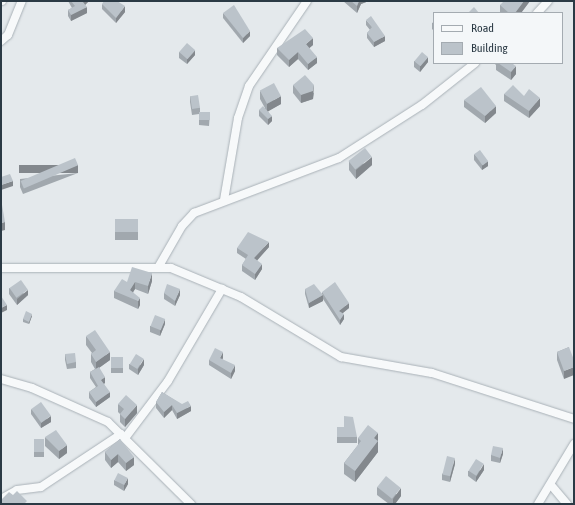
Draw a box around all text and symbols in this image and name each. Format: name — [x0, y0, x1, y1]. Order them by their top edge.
legend — [433, 12, 563, 64]
text: Road — [471, 21, 494, 35]
text: Building — [471, 41, 508, 55]

